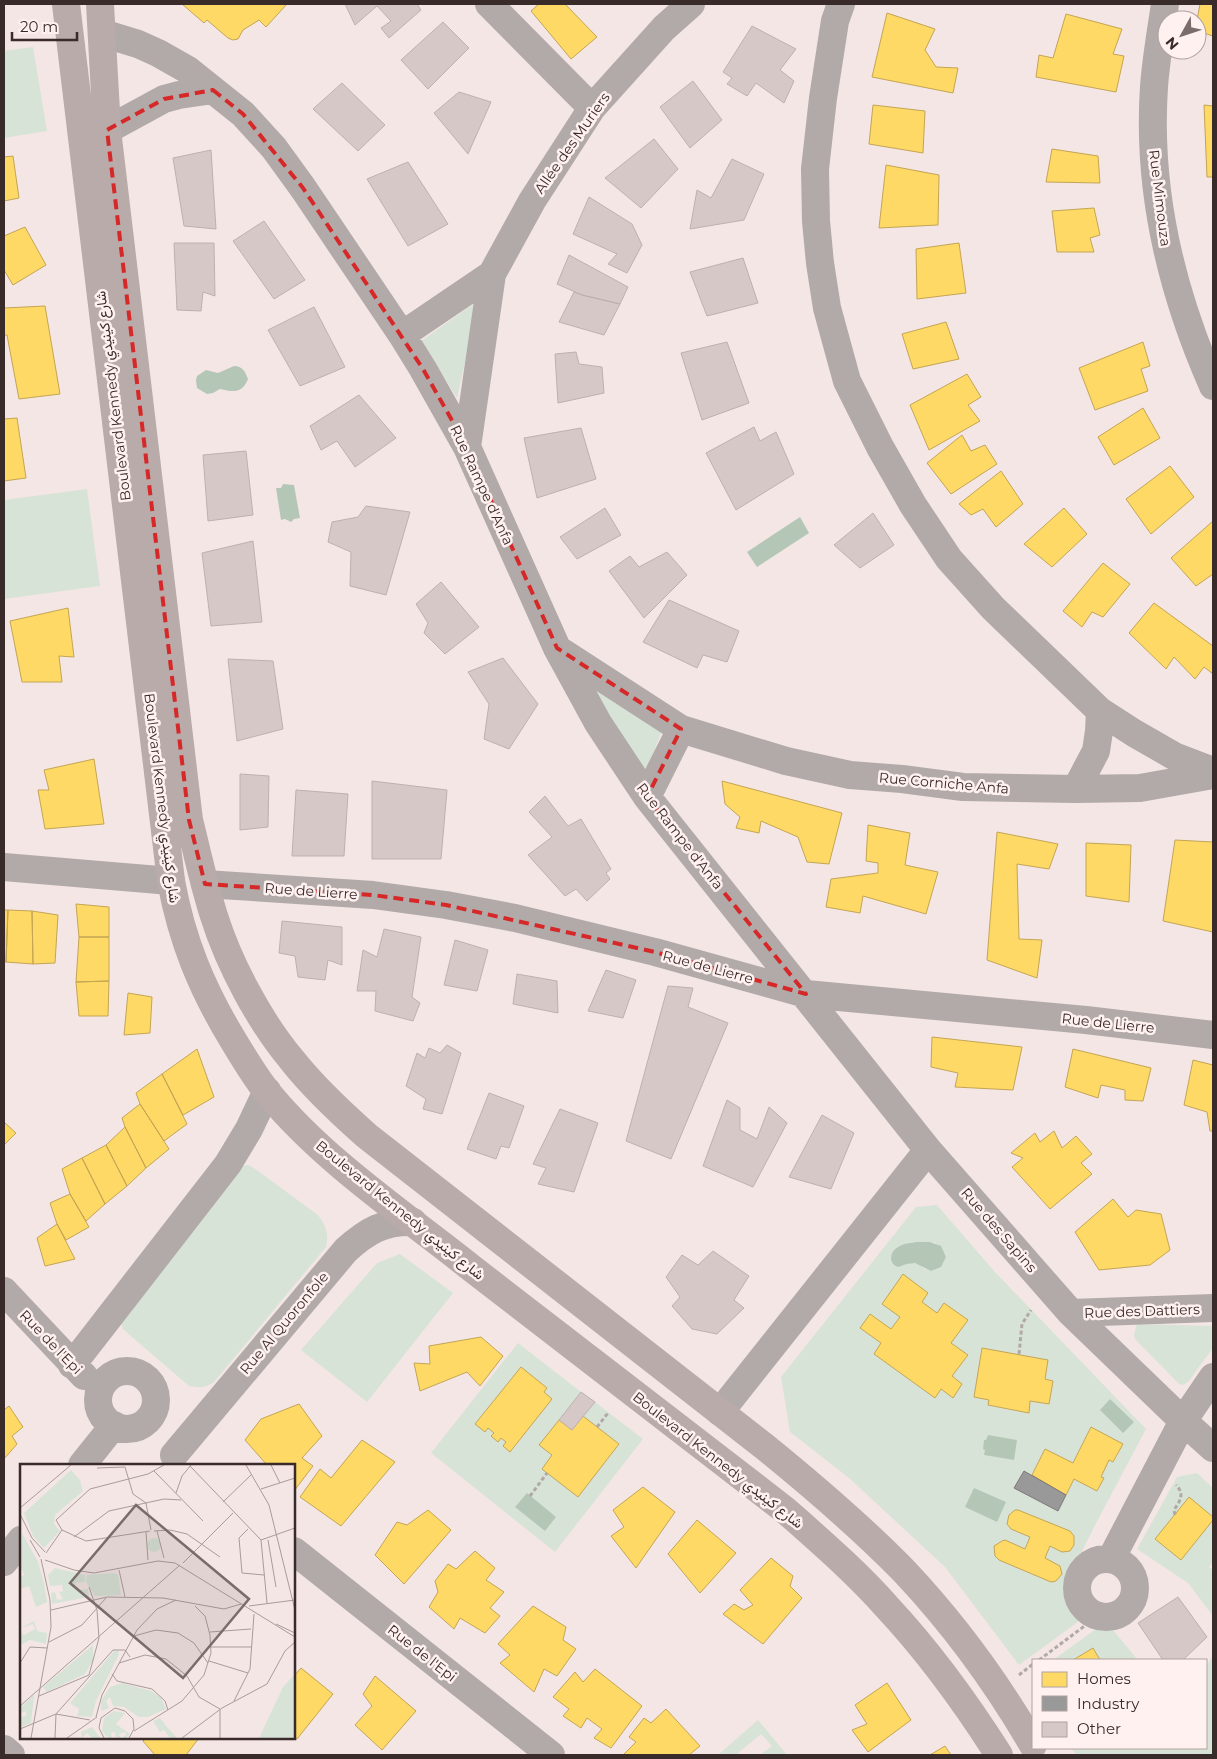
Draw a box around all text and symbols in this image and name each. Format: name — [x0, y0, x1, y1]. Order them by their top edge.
scale bar — [12, 10, 78, 42]
north arrow — [1157, 10, 1207, 60]
text: 20 m — [20, 17, 58, 36]
text: N — [1162, 33, 1183, 53]
street label: Allée des Muriers — [530, 89, 614, 197]
street label: Rue Mimouza — [1145, 149, 1175, 247]
street label: Boulevard Kennedy شارع كينيدي — [91, 290, 138, 502]
street label: Rue Rampe d'Anfa — [446, 422, 518, 548]
street label: Boulevard Kennedy شارع كينيدي — [137, 692, 184, 904]
street label: Rue Corniche Anfa — [878, 768, 1010, 798]
street label: Rue Rampe d'Anfa — [633, 779, 727, 893]
street label: Rue de Lierre — [264, 879, 358, 903]
street label: Rue de Lierre — [661, 946, 755, 988]
street label: Rue de Lierre — [1061, 1009, 1155, 1037]
street label: Boulevard Kennedy شارع كينيدي — [310, 1136, 488, 1286]
street label: Rue des Sapins — [957, 1184, 1041, 1276]
street label: Rue Al Quoronfole — [236, 1268, 332, 1378]
street label: Rue des Dattiers — [1084, 1300, 1200, 1322]
street label: Rue de l'Epi — [16, 1306, 86, 1378]
street label: Boulevard Kennedy شارع كينيدي — [627, 1388, 807, 1535]
inset map — [20, 1464, 295, 1739]
street label: Rue de l'Epi — [384, 1621, 460, 1685]
legend — [1032, 1659, 1207, 1749]
text: Homes — [1077, 1669, 1131, 1688]
text: Industry — [1077, 1694, 1140, 1713]
text: Other — [1077, 1719, 1121, 1738]

